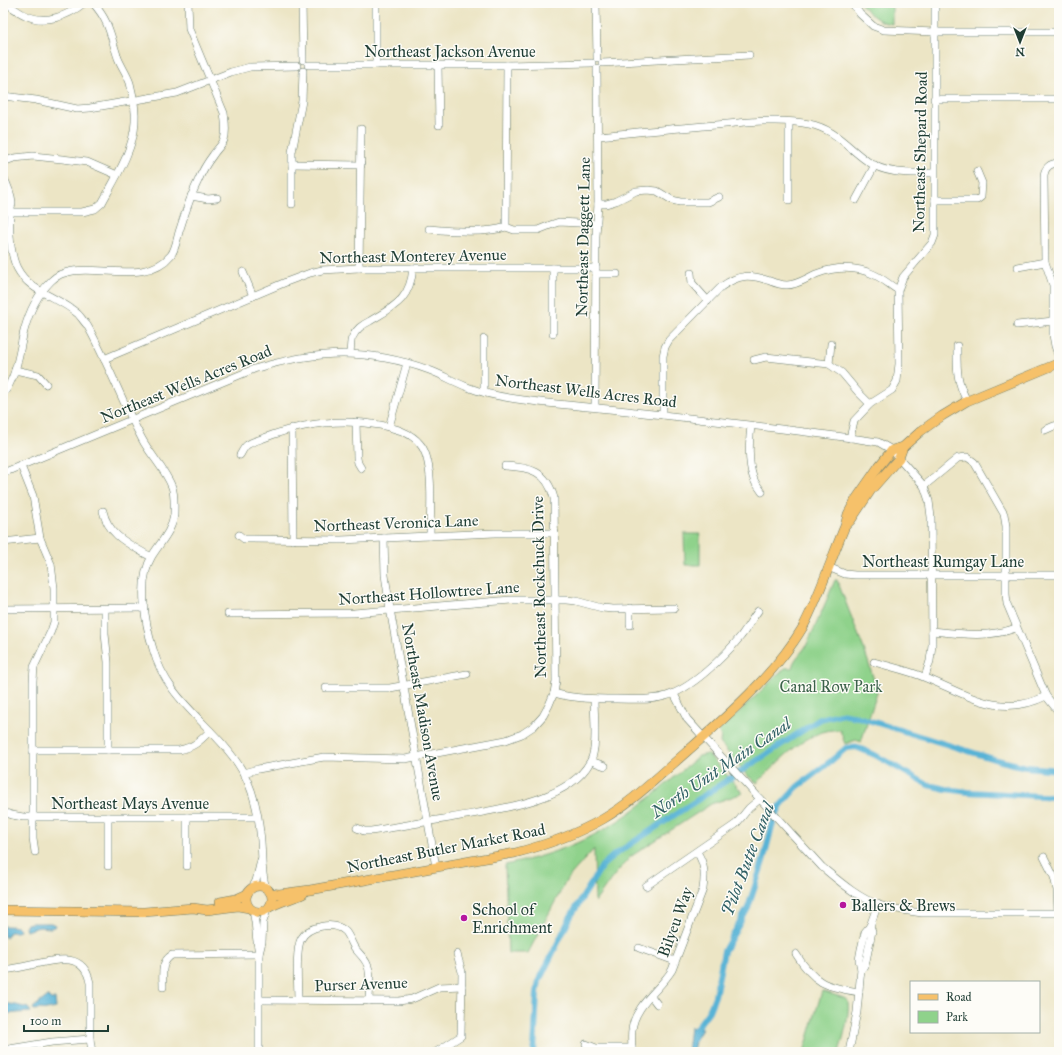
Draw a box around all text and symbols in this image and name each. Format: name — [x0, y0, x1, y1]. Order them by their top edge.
north arrow — [1000, 22, 1040, 62]
street label: Northeast Jackson Avenue — [364, 42, 536, 62]
text: N — [1015, 45, 1025, 58]
street label: Northeast Shepard Road — [909, 71, 931, 233]
street label: Northeast Daggett Lane — [572, 157, 595, 317]
street label: Northeast Monterey Avenue — [319, 245, 507, 267]
street label: Northeast Wells Acres Road — [98, 341, 274, 427]
street label: Northeast Wells Acres Road — [494, 370, 678, 412]
street label: Northeast Rockchuck Drive — [528, 495, 550, 678]
street label: Northeast Veronica Lane — [313, 511, 479, 535]
street label: Northeast Rumgay Lane — [862, 552, 1024, 572]
street label: Northeast Hollowtree Lane — [338, 577, 521, 609]
street label: Northeast Madison Avenue — [398, 622, 448, 803]
park label: Canal Row Park — [780, 677, 883, 696]
water label: North Unit Main Canal — [646, 713, 796, 823]
street label: Northeast Mays Avenue — [51, 794, 209, 813]
water label: Pilot Butte Canal — [717, 798, 780, 919]
street label: Northeast Butler Market Road — [345, 819, 547, 877]
street label: Bilyeu Way — [654, 884, 697, 960]
place label: Ballers & Brews — [851, 896, 955, 915]
place label: School of Enrichment — [472, 900, 553, 937]
marker: Ballers & Brews — [838, 900, 848, 910]
marker: School of Enrichment — [459, 913, 469, 923]
street label: Purser Avenue — [314, 973, 408, 995]
legend — [910, 981, 1040, 1033]
text: Road — [946, 990, 972, 1004]
scale bar — [24, 1007, 108, 1033]
text: Park — [946, 1010, 968, 1024]
text: 100 m — [30, 1014, 61, 1028]

